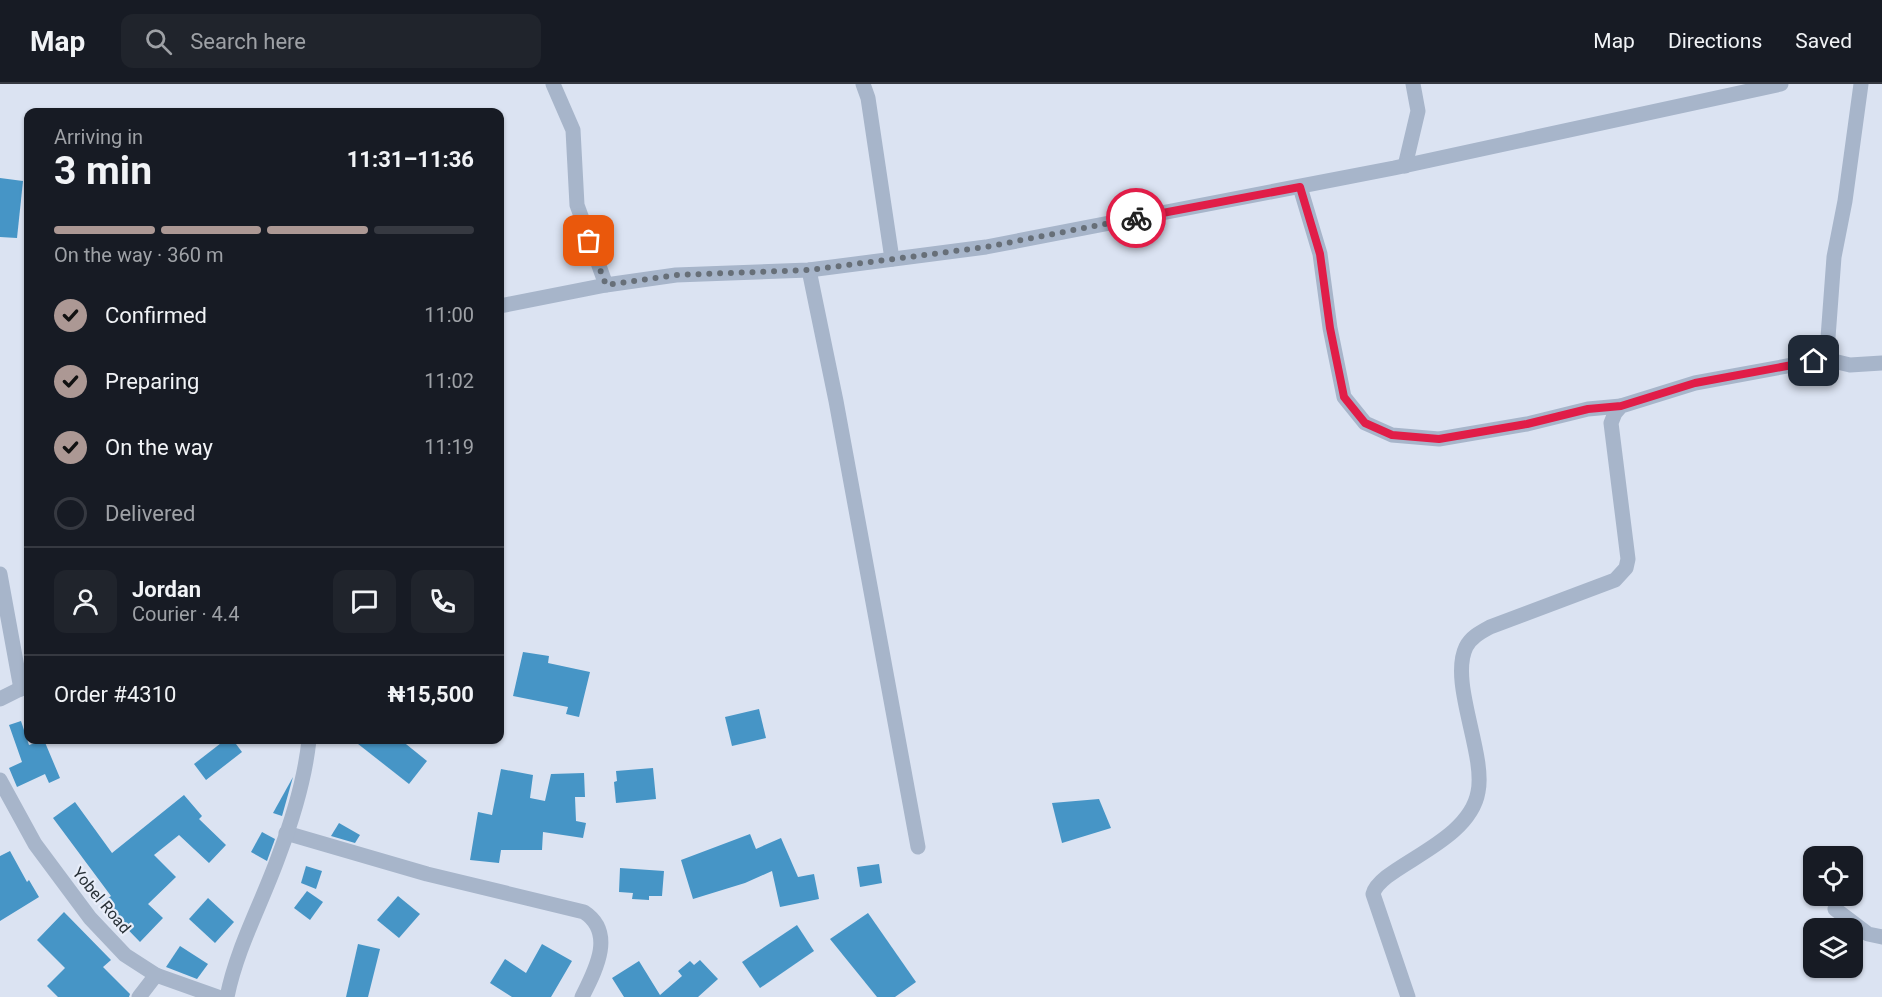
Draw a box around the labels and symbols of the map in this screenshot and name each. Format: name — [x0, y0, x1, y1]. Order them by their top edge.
courier — [1106, 188, 1166, 248]
pin — [563, 215, 614, 266]
pin — [1788, 335, 1839, 386]
street label: Yobel Road — [69, 863, 135, 937]

